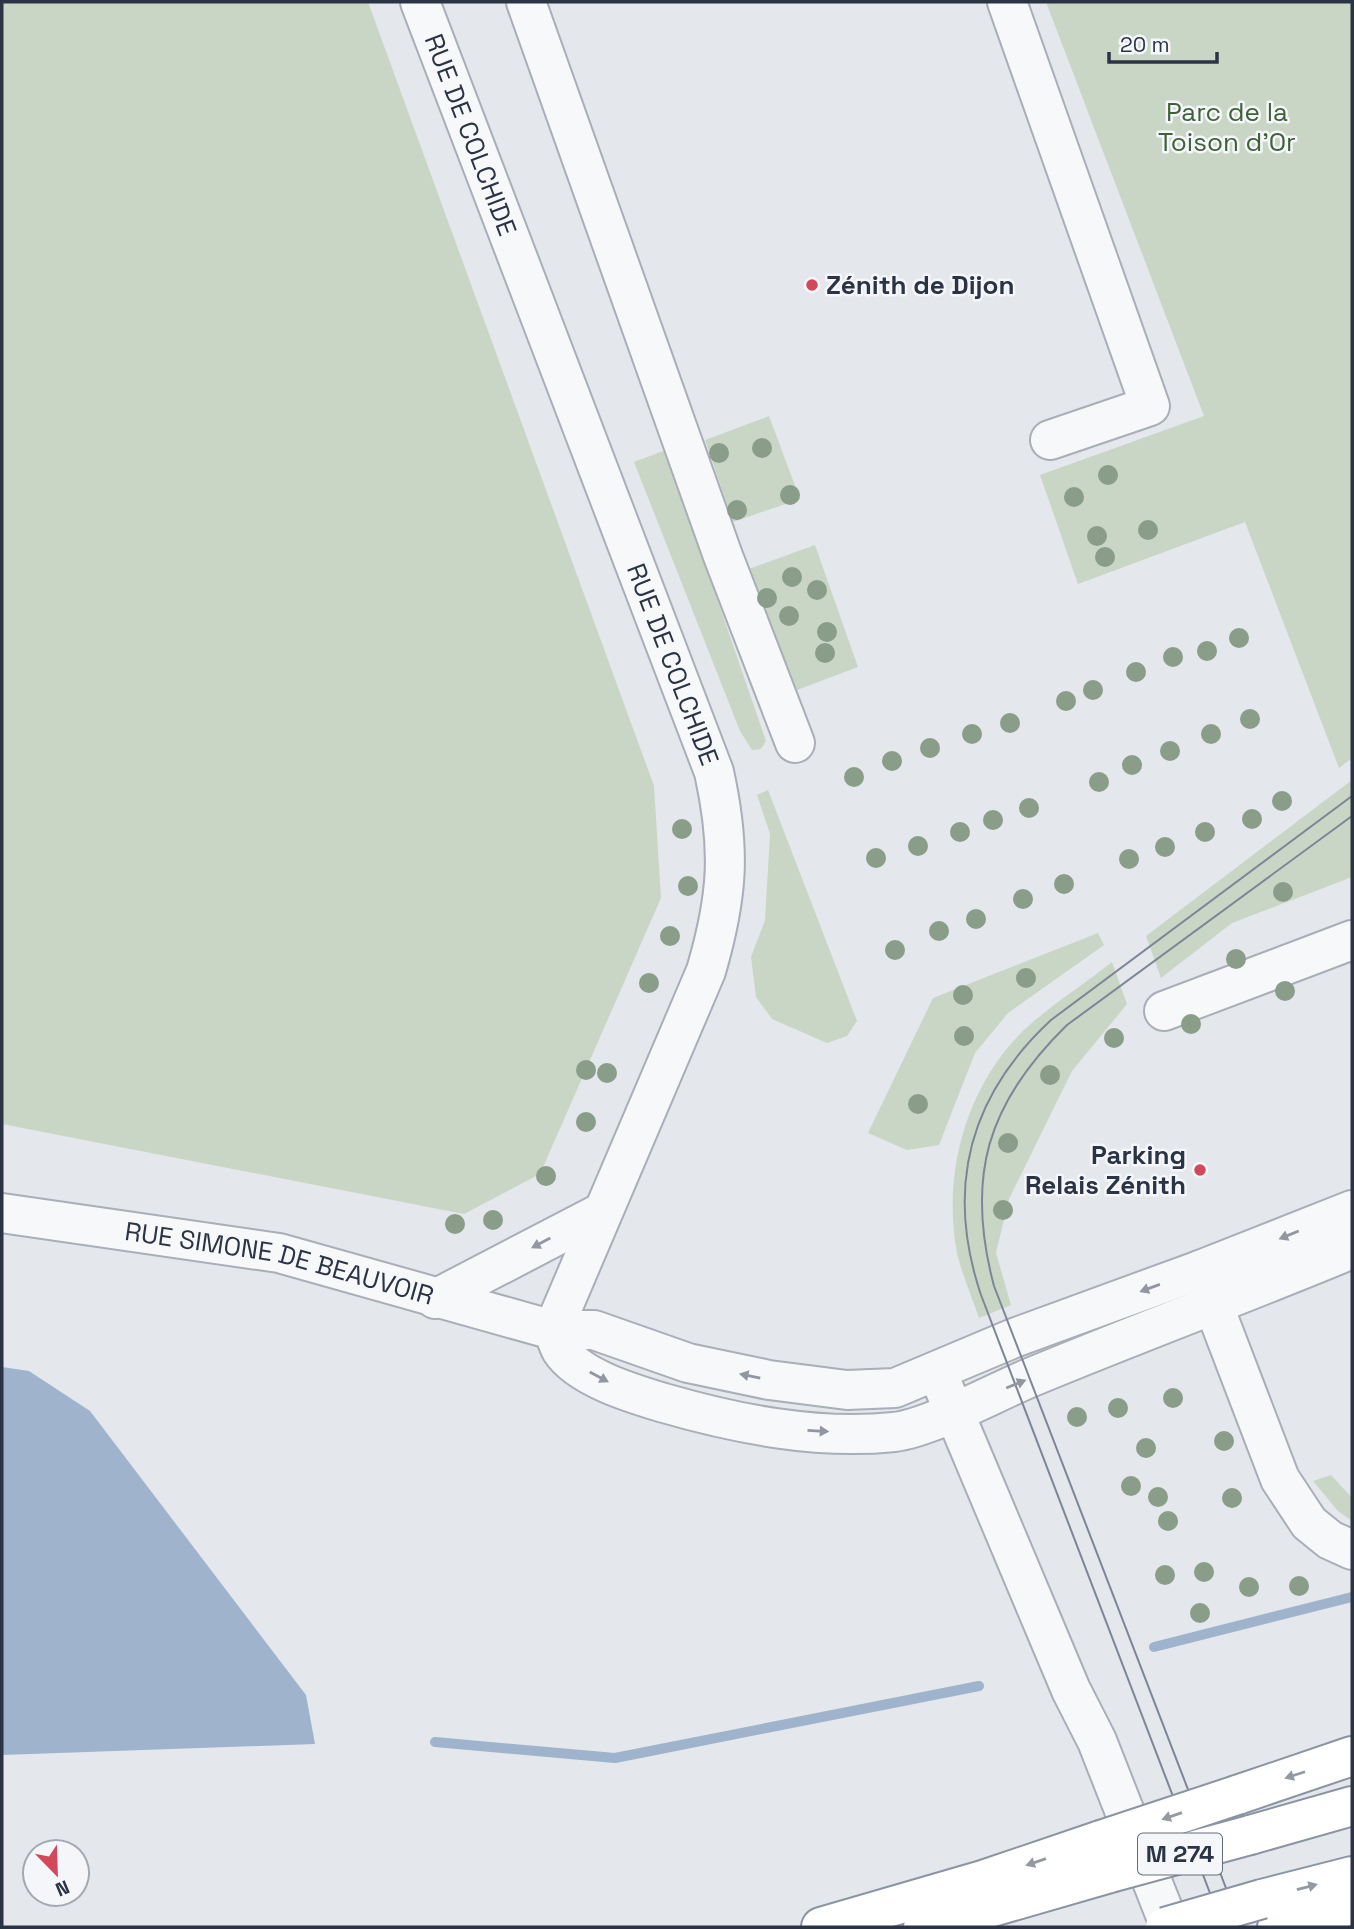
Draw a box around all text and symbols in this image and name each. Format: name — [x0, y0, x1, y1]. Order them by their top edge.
scale bar — [1109, 21, 1218, 65]
street label: RUE DE COLCHIDE — [417, 29, 525, 240]
text: 20 m — [1120, 31, 1170, 58]
park label: Parc de la Toison d'Or — [1158, 95, 1296, 159]
place label: Zénith de Dijon — [826, 268, 1015, 302]
marker: Zénith de Dijon — [804, 277, 820, 293]
street label: RUE DE COLCHIDE — [619, 559, 727, 770]
place label: Parking Relais Zénith — [1025, 1138, 1186, 1202]
marker: Parking Relais Zénith — [1192, 1162, 1208, 1178]
street label: RUE SIMONE DE BEAUVOIR — [123, 1214, 438, 1313]
one-way arrow — [1278, 1230, 1299, 1241]
one-way arrow — [531, 1237, 551, 1249]
one-way arrow — [1139, 1283, 1160, 1294]
one-way arrow — [739, 1371, 761, 1382]
one-way arrow — [589, 1372, 609, 1383]
one-way arrow — [1005, 1378, 1026, 1389]
one-way arrow — [807, 1426, 829, 1437]
one-way arrow — [1284, 1771, 1305, 1781]
one-way arrow — [1162, 1811, 1183, 1822]
road number: M 274 — [1138, 1833, 1222, 1874]
north arrow — [21, 1838, 91, 1908]
one-way arrow — [1025, 1857, 1046, 1868]
text: N — [52, 1874, 73, 1902]
one-way arrow — [1296, 1881, 1318, 1892]

